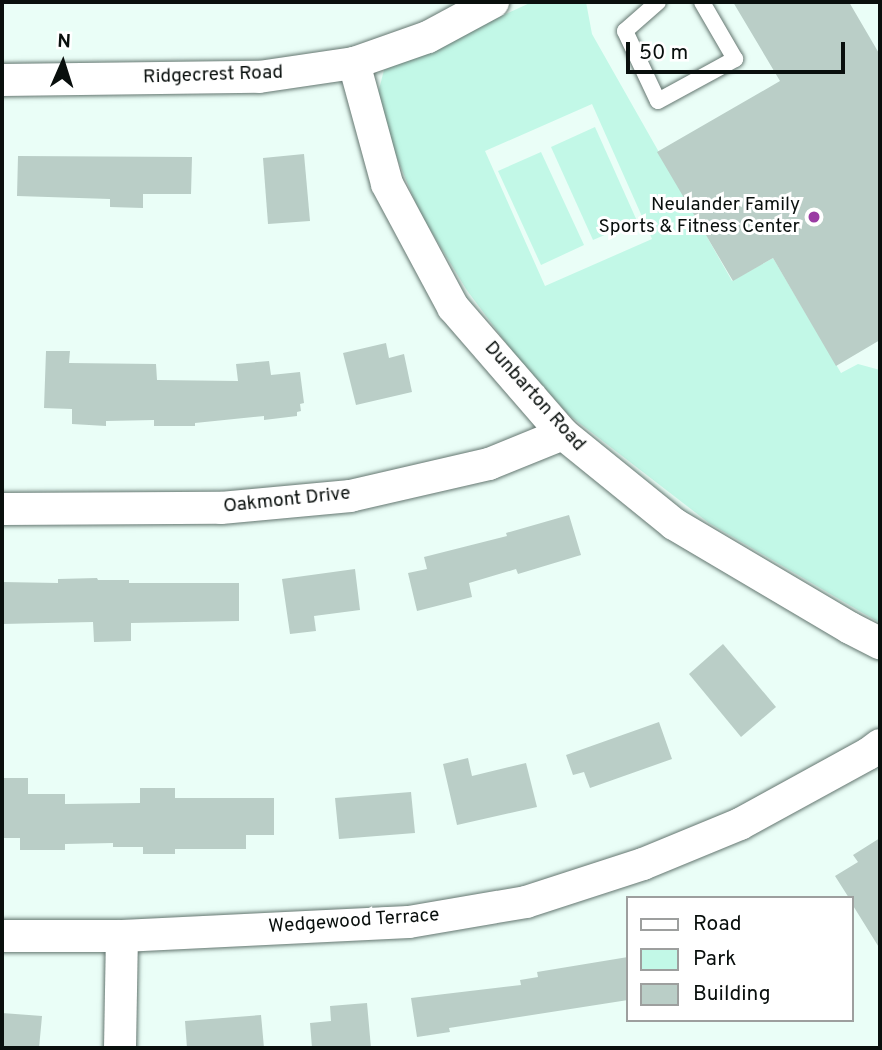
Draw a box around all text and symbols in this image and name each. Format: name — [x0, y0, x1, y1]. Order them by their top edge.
north arrow — [28, 28, 98, 98]
scale bar — [630, 28, 849, 72]
text: N — [57, 30, 72, 54]
text: 50 m — [639, 40, 688, 67]
street label: Ridgecrest Road — [143, 62, 283, 90]
place label: Neulander Family Sports & Fitness Center — [598, 195, 800, 239]
marker: Neulander Family Sports & Fitness Center — [806, 209, 822, 225]
street label: Dunbarton Road — [479, 337, 589, 457]
street label: Oakmont Drive — [222, 483, 352, 519]
legend — [626, 896, 854, 1022]
street label: Wedgewood Terrace — [267, 905, 441, 939]
text: Road — [693, 911, 742, 938]
text: Park — [693, 946, 736, 973]
text: Building — [693, 981, 771, 1008]

